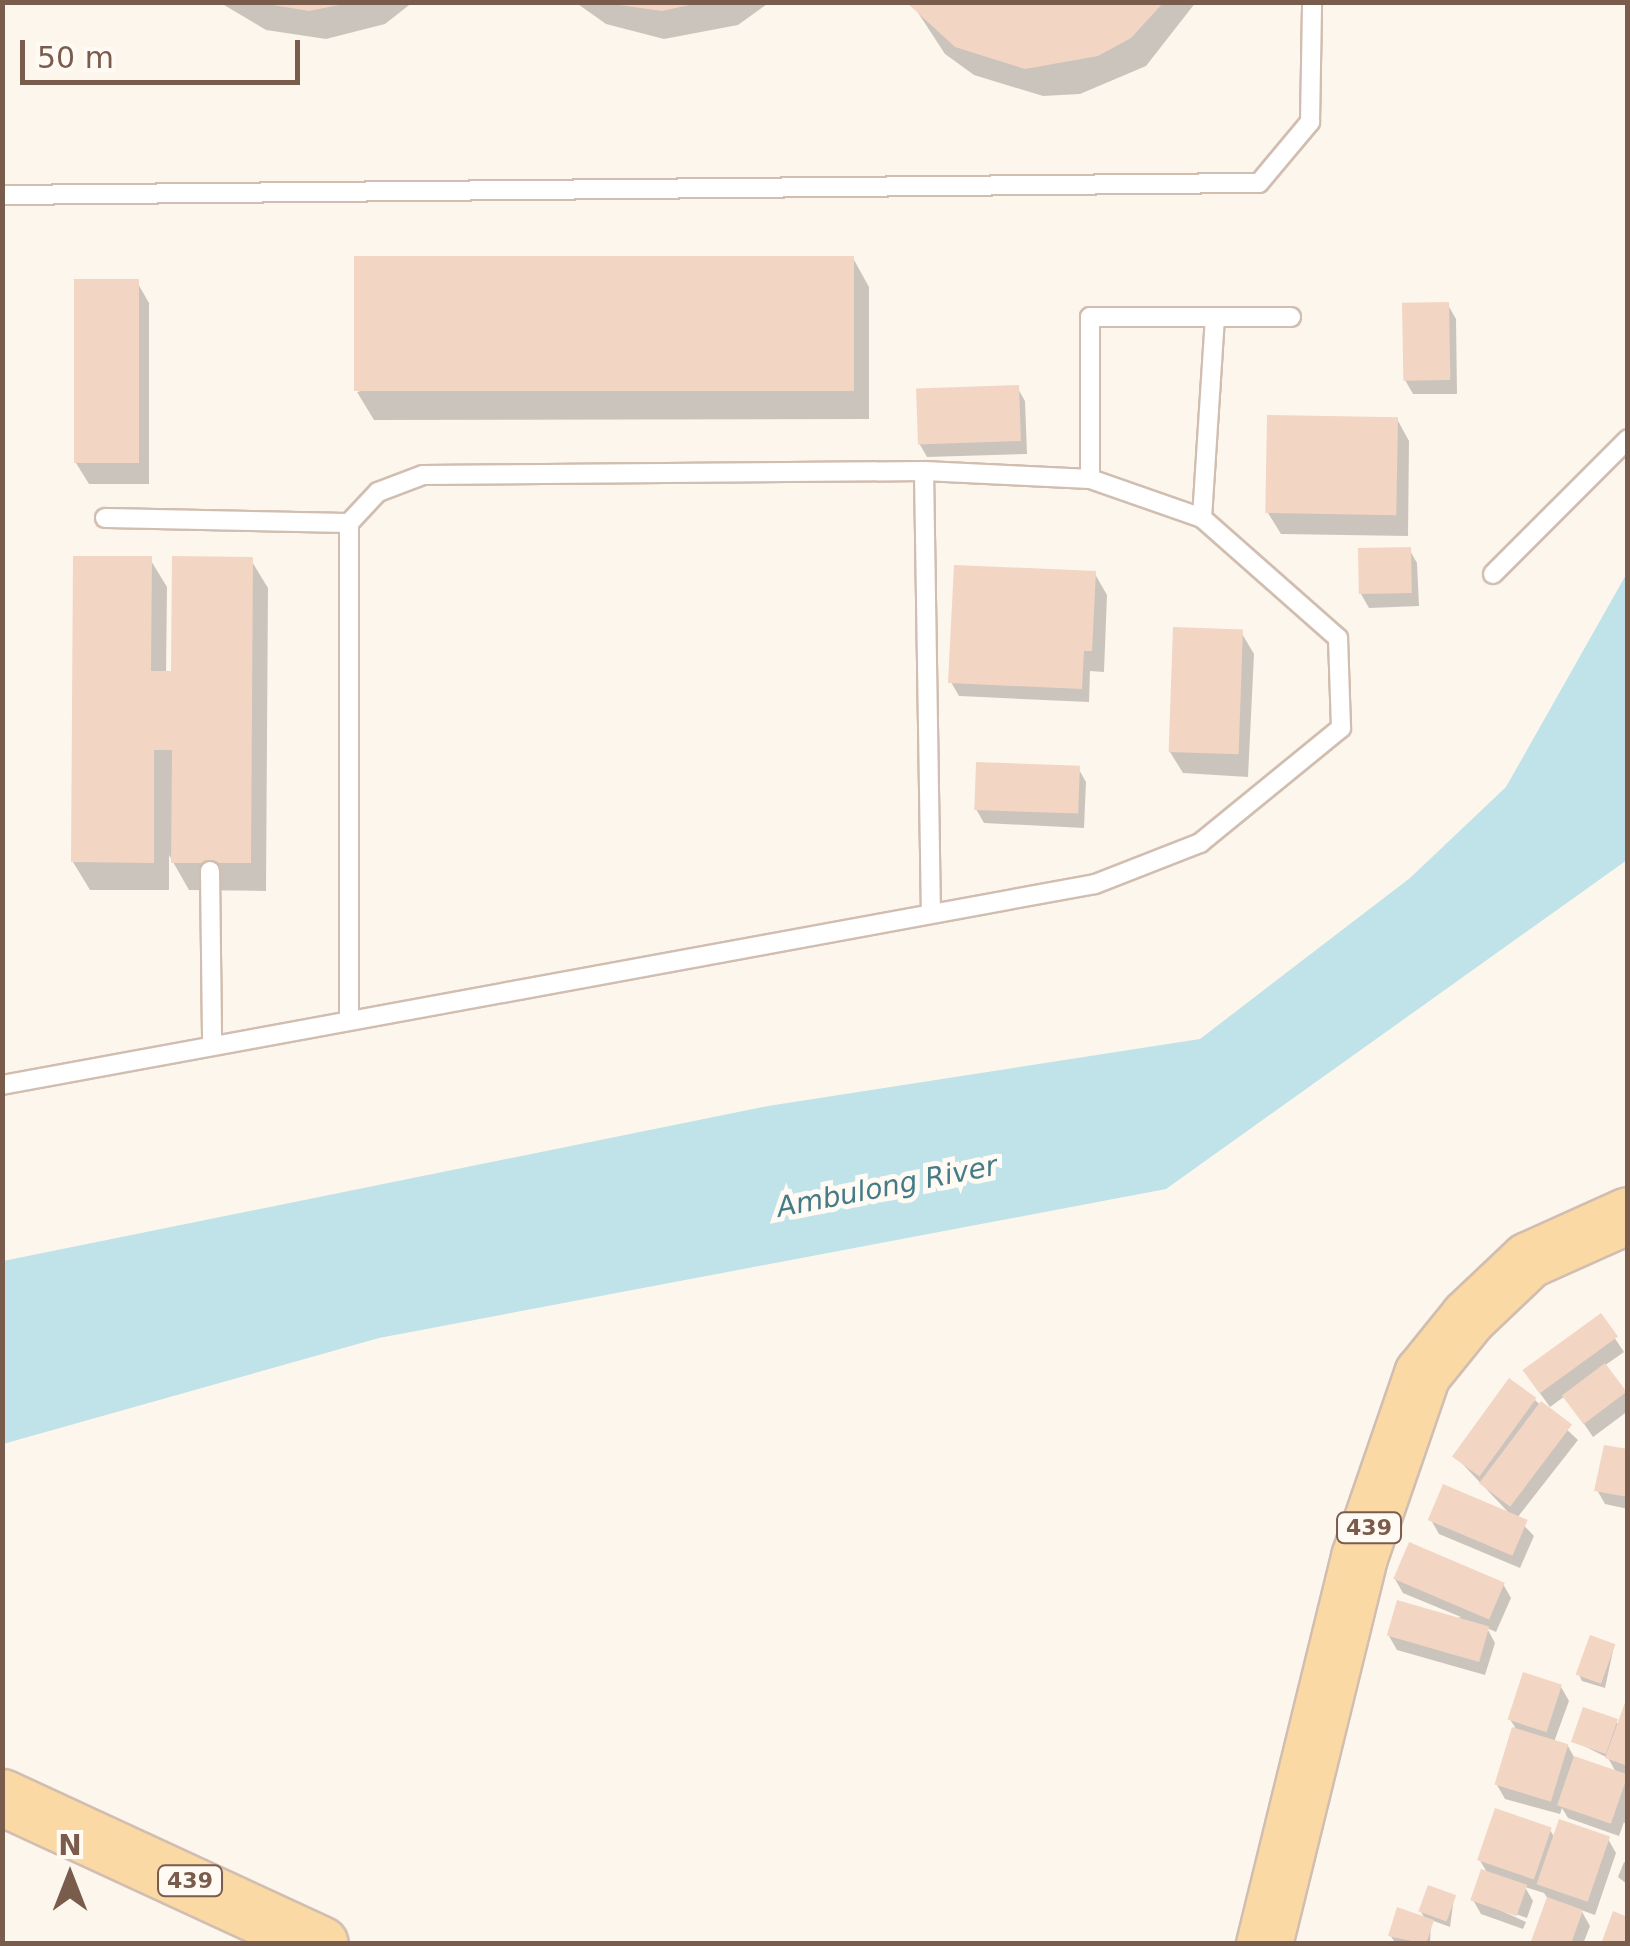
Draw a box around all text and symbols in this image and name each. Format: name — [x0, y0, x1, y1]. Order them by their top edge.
scale bar — [25, 20, 305, 82]
text: 50 m — [37, 40, 114, 75]
water label: Ambulong River — [774, 1149, 1000, 1225]
road number: 439 — [1334, 1511, 1404, 1545]
north arrow — [20, 1826, 120, 1926]
text: N — [58, 1829, 82, 1862]
road number: 439 — [155, 1864, 225, 1898]

